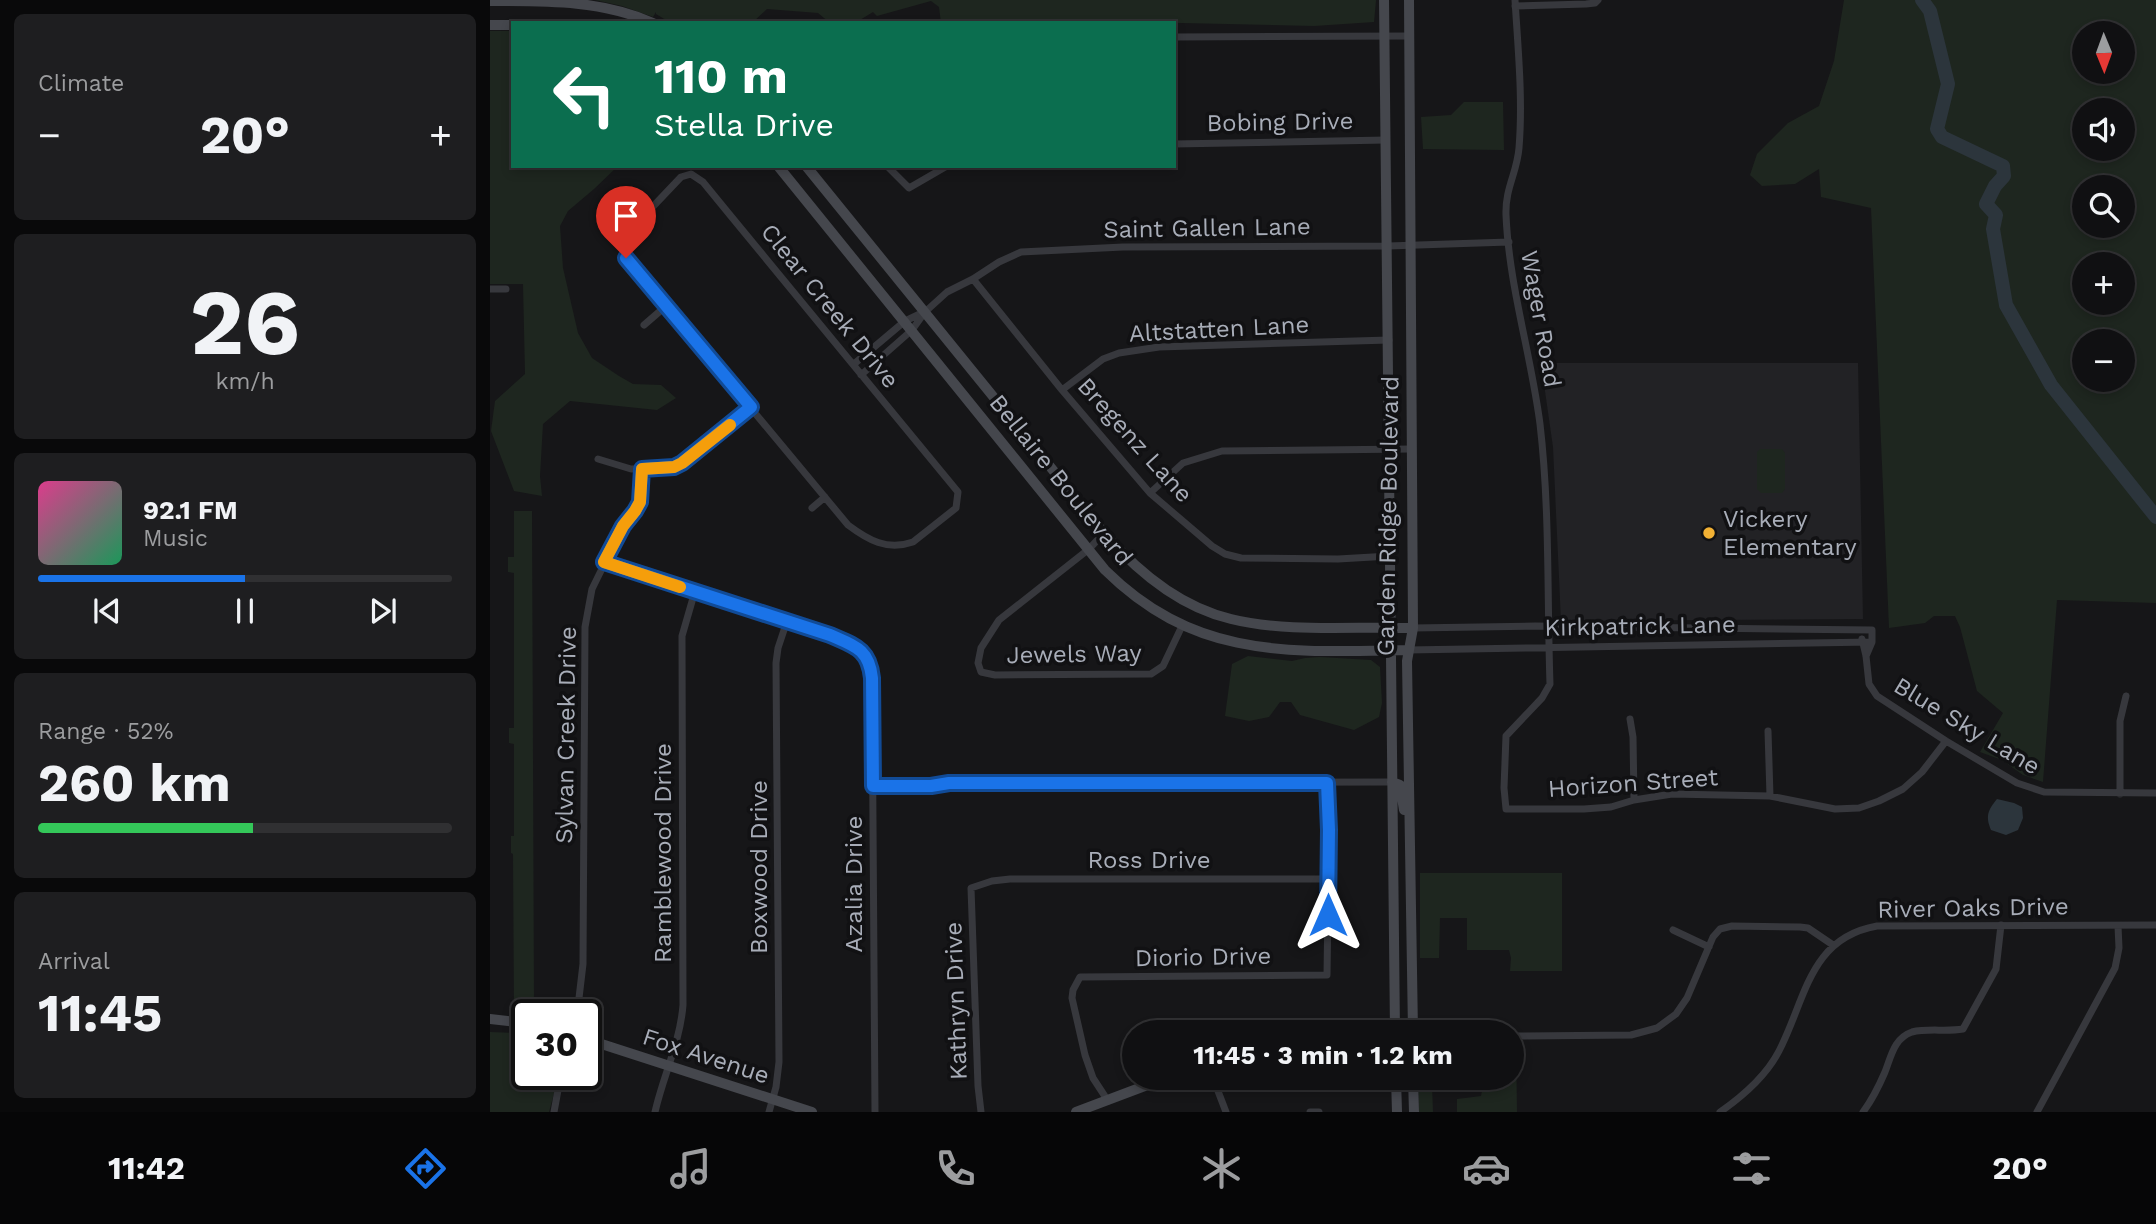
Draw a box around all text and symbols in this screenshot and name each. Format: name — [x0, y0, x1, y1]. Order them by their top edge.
north arrow — [2072, 21, 2135, 84]
map controls — [2072, 21, 2135, 392]
text: 110 m — [654, 47, 788, 105]
icon: left — [539, 49, 630, 140]
text: Climate — [38, 70, 124, 97]
button: sound — [2072, 98, 2135, 161]
text: 20° — [200, 105, 290, 166]
text: Stella Drive — [654, 106, 834, 144]
street label: Bobing Drive — [1206, 107, 1354, 137]
text: − — [38, 113, 61, 157]
text: + — [429, 113, 452, 157]
button: search — [2072, 175, 2135, 238]
pin — [596, 186, 656, 258]
icon: arrive — [607, 197, 645, 235]
street label: Saint Gallen Lane — [1103, 212, 1311, 244]
street label: Clear Creek Drive — [755, 218, 905, 394]
street label: Wager Road — [1515, 248, 1567, 390]
button: + — [2072, 252, 2135, 315]
text: 26 — [190, 269, 300, 376]
street label: Altstatten Lane — [1128, 310, 1310, 348]
button: − — [2072, 329, 2135, 392]
text: km/h — [215, 368, 275, 395]
street label: Bregenz Lane — [1072, 372, 1198, 508]
street label: Garden Ridge Boulevard — [1372, 376, 1404, 656]
street label: Bellaire Boulevard — [984, 389, 1138, 571]
text: 92.1 FM — [143, 495, 238, 525]
place label: Vickery Elementary — [1723, 505, 1857, 561]
text: Music — [143, 525, 208, 552]
marker: Vickery Elementary — [1701, 525, 1717, 541]
icon: previous — [88, 592, 126, 630]
icon: pause — [226, 592, 264, 630]
icon: next — [364, 592, 402, 630]
street label: Kirkpatrick Lane — [1544, 610, 1736, 642]
street label: Sylvan Creek Drive — [550, 626, 582, 844]
street label: Jewels Way — [1006, 639, 1143, 669]
street label: Blue Sky Lane — [1889, 671, 2045, 781]
text: Range · 52% — [38, 718, 173, 745]
street label: Ramblewood Drive — [649, 743, 677, 963]
text: 260 km — [38, 753, 231, 814]
street label: Horizon Street — [1547, 763, 1719, 803]
street label: Boxwood Drive — [745, 780, 773, 954]
street label: Azalia Drive — [840, 816, 868, 952]
street label: Ross Drive — [1087, 846, 1211, 874]
position arrow — [1291, 878, 1365, 952]
street label: River Oaks Drive — [1877, 892, 2069, 924]
street label: Kathryn Drive — [939, 921, 973, 1081]
street label: Diorio Drive — [1135, 942, 1271, 972]
text: Arrival — [38, 948, 110, 975]
text: 11:45 — [38, 983, 162, 1044]
speed limit sign: 30 — [511, 999, 602, 1090]
street label: Fox Avenue — [639, 1022, 773, 1090]
text: 11:45 · 3 min · 1.2 km — [1193, 1040, 1453, 1070]
icon: directions — [401, 1144, 450, 1193]
icon: music — [666, 1144, 715, 1193]
icon: phone — [931, 1144, 980, 1193]
icon: climate — [1197, 1144, 1246, 1193]
icon: car — [1462, 1144, 1511, 1193]
icon: filters — [1727, 1144, 1776, 1193]
text: 11:42 — [108, 1149, 185, 1187]
text: 20° — [1992, 1149, 2048, 1187]

